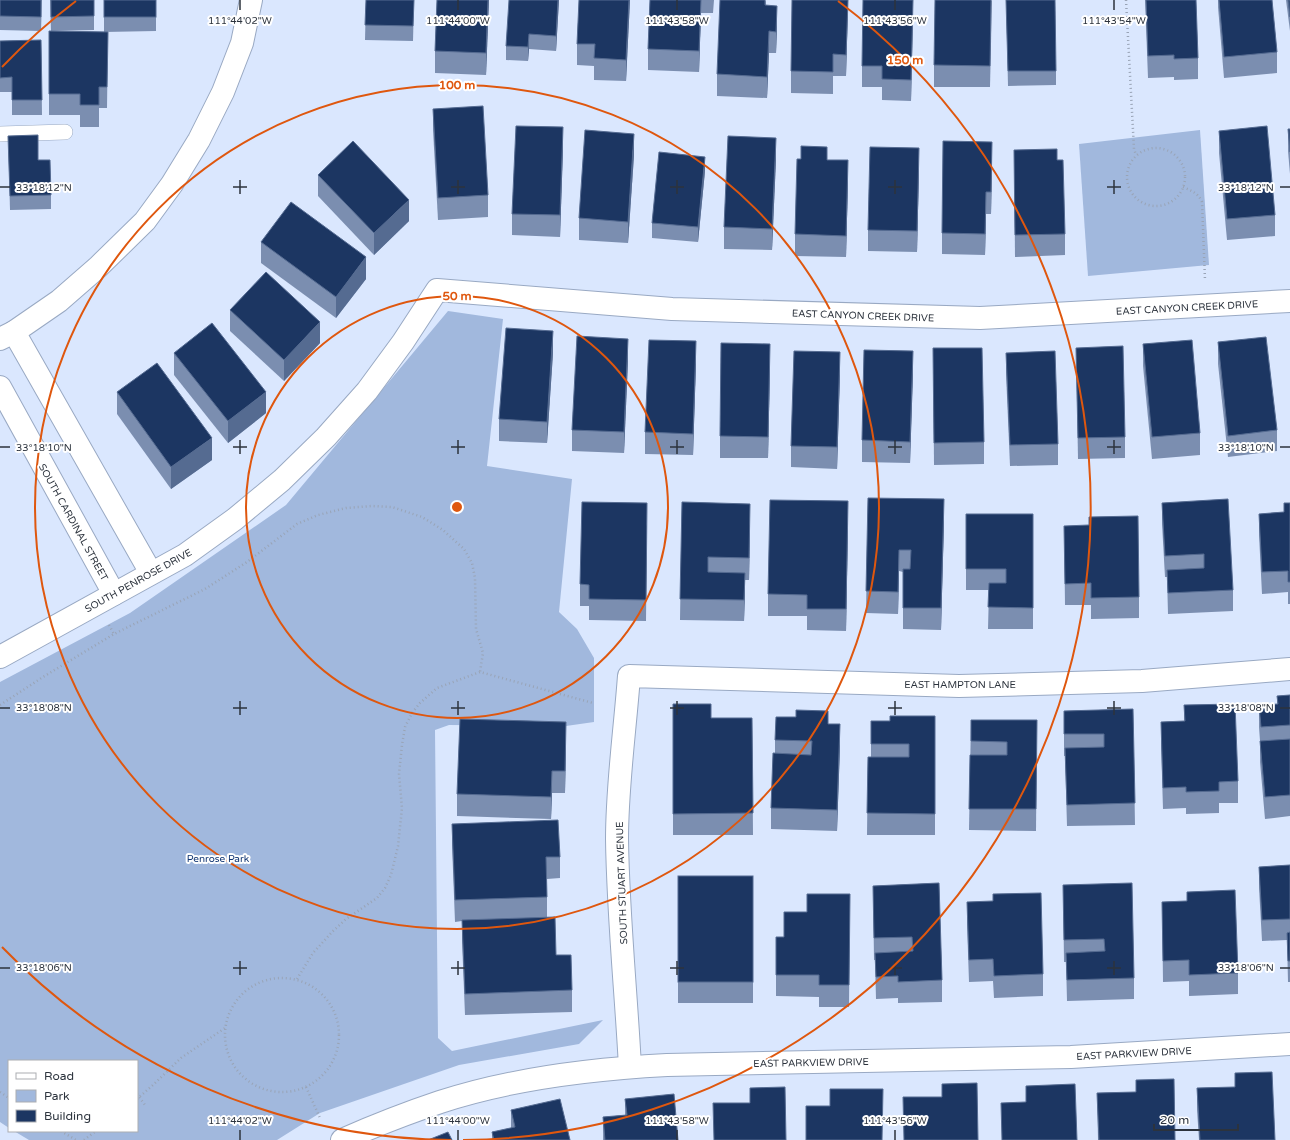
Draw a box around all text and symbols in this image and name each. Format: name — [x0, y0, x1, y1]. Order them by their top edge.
text: 111°44'02"W — [208, 15, 272, 27]
text: 111°44'00"W — [426, 15, 490, 27]
text: 111°43'58"W — [645, 15, 709, 27]
text: 111°43'56"W — [863, 15, 927, 27]
text: 111°43'54"W — [1082, 15, 1146, 27]
text: 150 m — [887, 53, 923, 67]
text: 100 m — [439, 78, 475, 92]
text: 33°18'12"N — [16, 182, 72, 194]
text: 33°18'12"N — [1218, 182, 1274, 194]
text: 50 m — [442, 289, 472, 303]
street label: EAST CANYON CREEK DRIVE — [1116, 298, 1259, 318]
street label: EAST CANYON CREEK DRIVE — [792, 308, 934, 324]
text: 33°18'10"N — [16, 442, 72, 454]
text: 33°18'10"N — [1218, 442, 1274, 454]
street label: SOUTH CARDINAL STREET — [36, 462, 110, 583]
centre of rings — [450, 500, 464, 514]
street label: SOUTH PENROSE DRIVE — [83, 546, 194, 615]
street label: EAST HAMPTON LANE — [904, 679, 1016, 691]
text: 33°18'08"N — [16, 702, 72, 714]
text: 33°18'08"N — [1218, 702, 1274, 714]
street label: SOUTH STUART AVENUE — [614, 821, 630, 945]
park label: Penrose Park — [187, 853, 250, 865]
text: 33°18'06"N — [16, 962, 72, 974]
text: 33°18'06"N — [1218, 962, 1274, 974]
street label: EAST PARKVIEW DRIVE — [1076, 1045, 1192, 1063]
street label: EAST PARKVIEW DRIVE — [753, 1056, 869, 1070]
legend — [8, 1060, 138, 1132]
text: Road — [44, 1069, 74, 1083]
text: Park — [44, 1089, 70, 1103]
scale bar — [1154, 1106, 1238, 1132]
text: Building — [44, 1109, 91, 1123]
text: 20 m — [1160, 1113, 1189, 1127]
text: 111°44'02"W — [208, 1115, 272, 1127]
text: 111°44'00"W — [426, 1115, 490, 1127]
text: 111°43'58"W — [645, 1115, 709, 1127]
text: 111°43'56"W — [863, 1115, 927, 1127]

